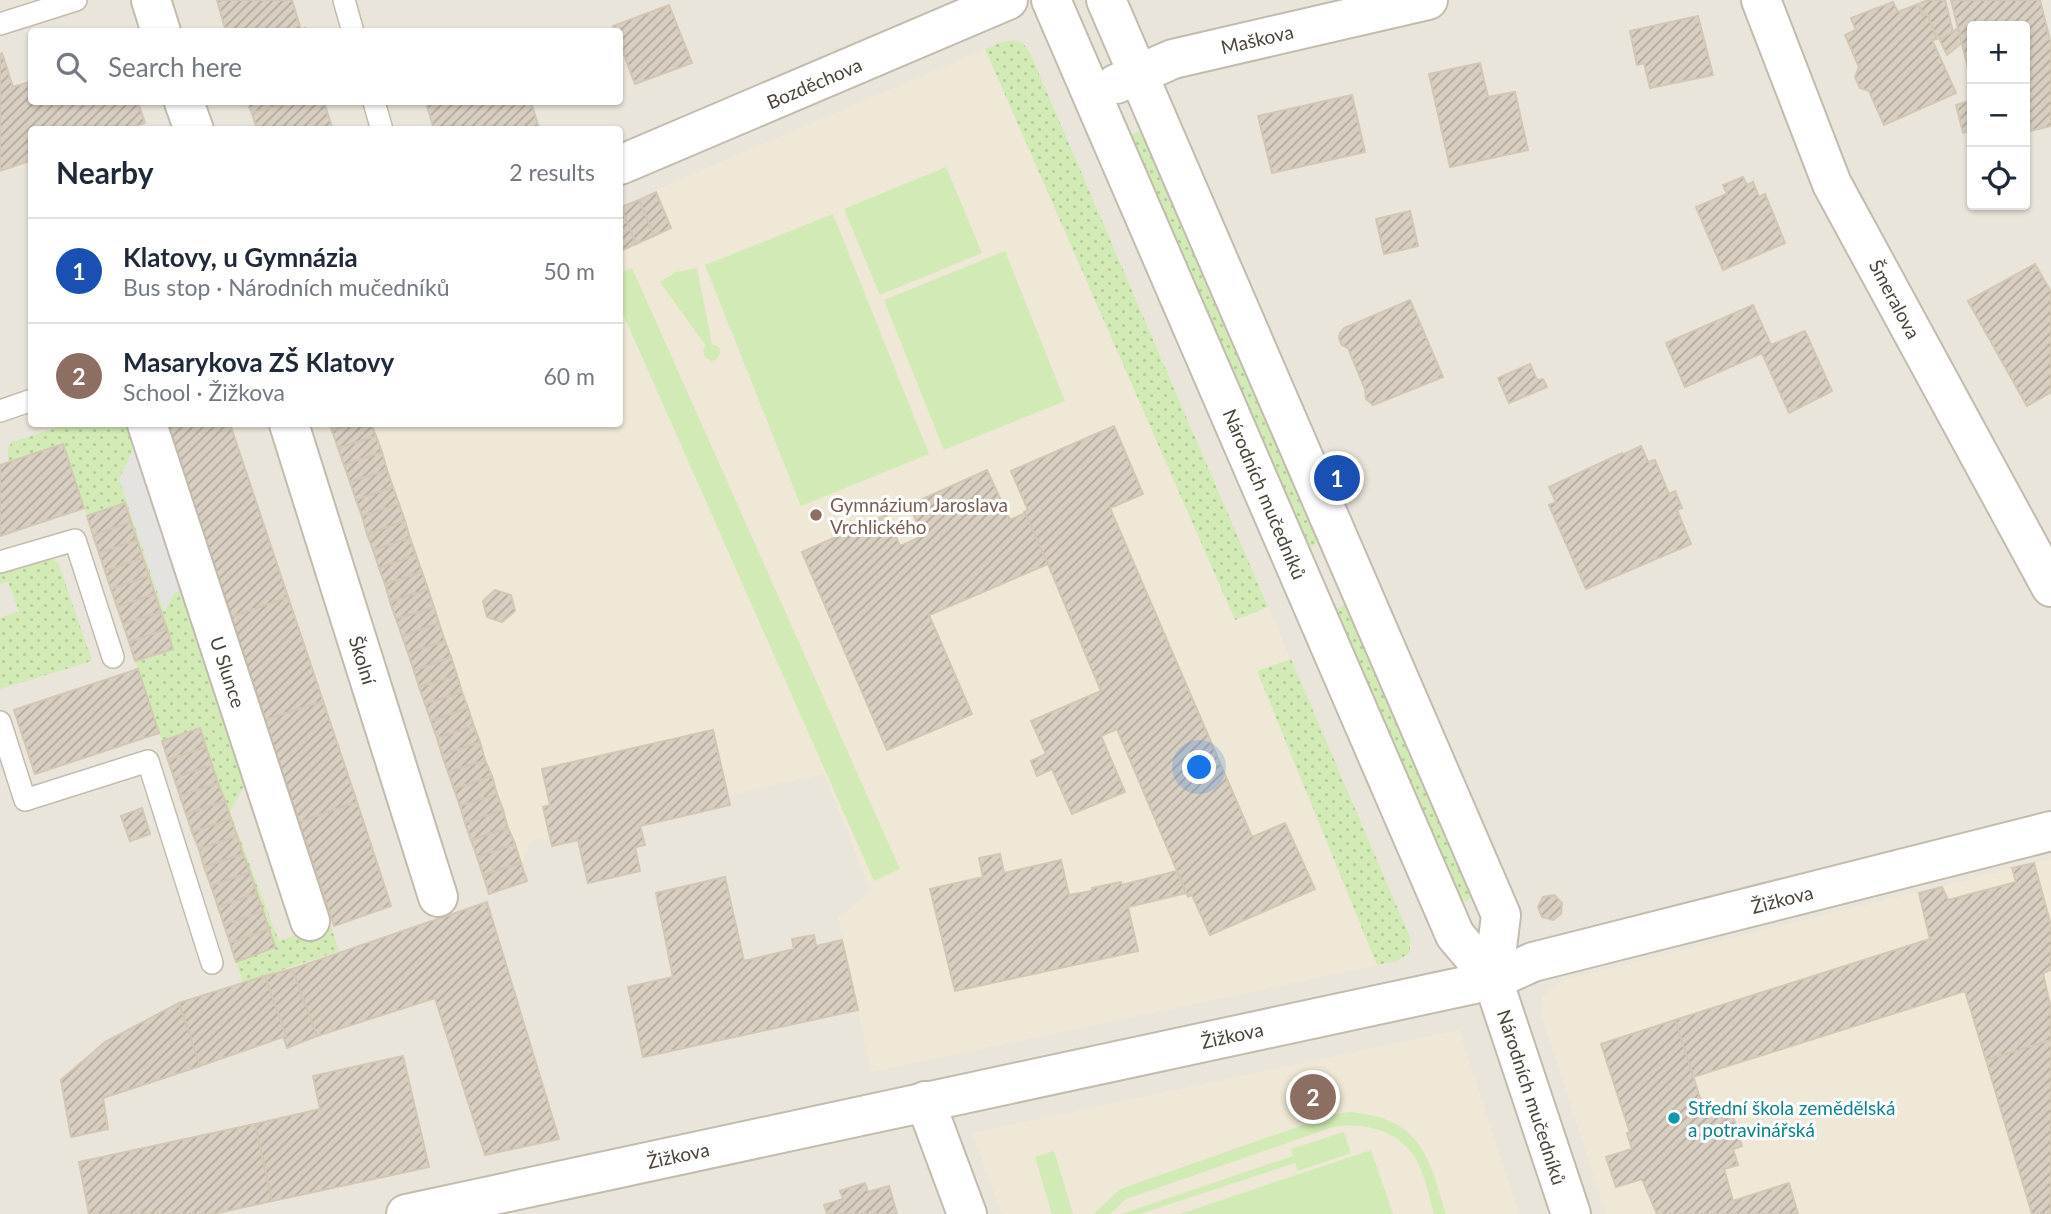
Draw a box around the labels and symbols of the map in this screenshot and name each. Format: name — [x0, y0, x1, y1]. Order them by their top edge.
street label: Maškova — [1219, 20, 1295, 58]
street label: Bozděchova — [763, 53, 865, 113]
street label: Šmeralova — [1865, 256, 1925, 342]
street label: Národních mučedníků — [1219, 405, 1311, 583]
pin: 1 — [1314, 452, 1360, 504]
place label: Gymnázium Jaroslava Vrchlického — [830, 493, 1008, 538]
marker: Gymnázium Jaroslava Vrchlického — [808, 507, 824, 523]
street label: U Slunce — [206, 633, 250, 711]
street label: Školní — [345, 633, 382, 688]
your location — [1182, 750, 1216, 784]
street label: Žižkova — [1749, 880, 1815, 918]
street label: Národních mučedníků — [1493, 1006, 1571, 1188]
street label: Žižkova — [1199, 1017, 1265, 1053]
pin: 2 — [1290, 1071, 1336, 1123]
place label: Střední škola zemědělská a potravinářská — [1688, 1096, 1895, 1141]
marker: Střední škola zemědělská a potravinářská — [1666, 1110, 1682, 1126]
street label: Žižkova — [645, 1137, 711, 1173]

